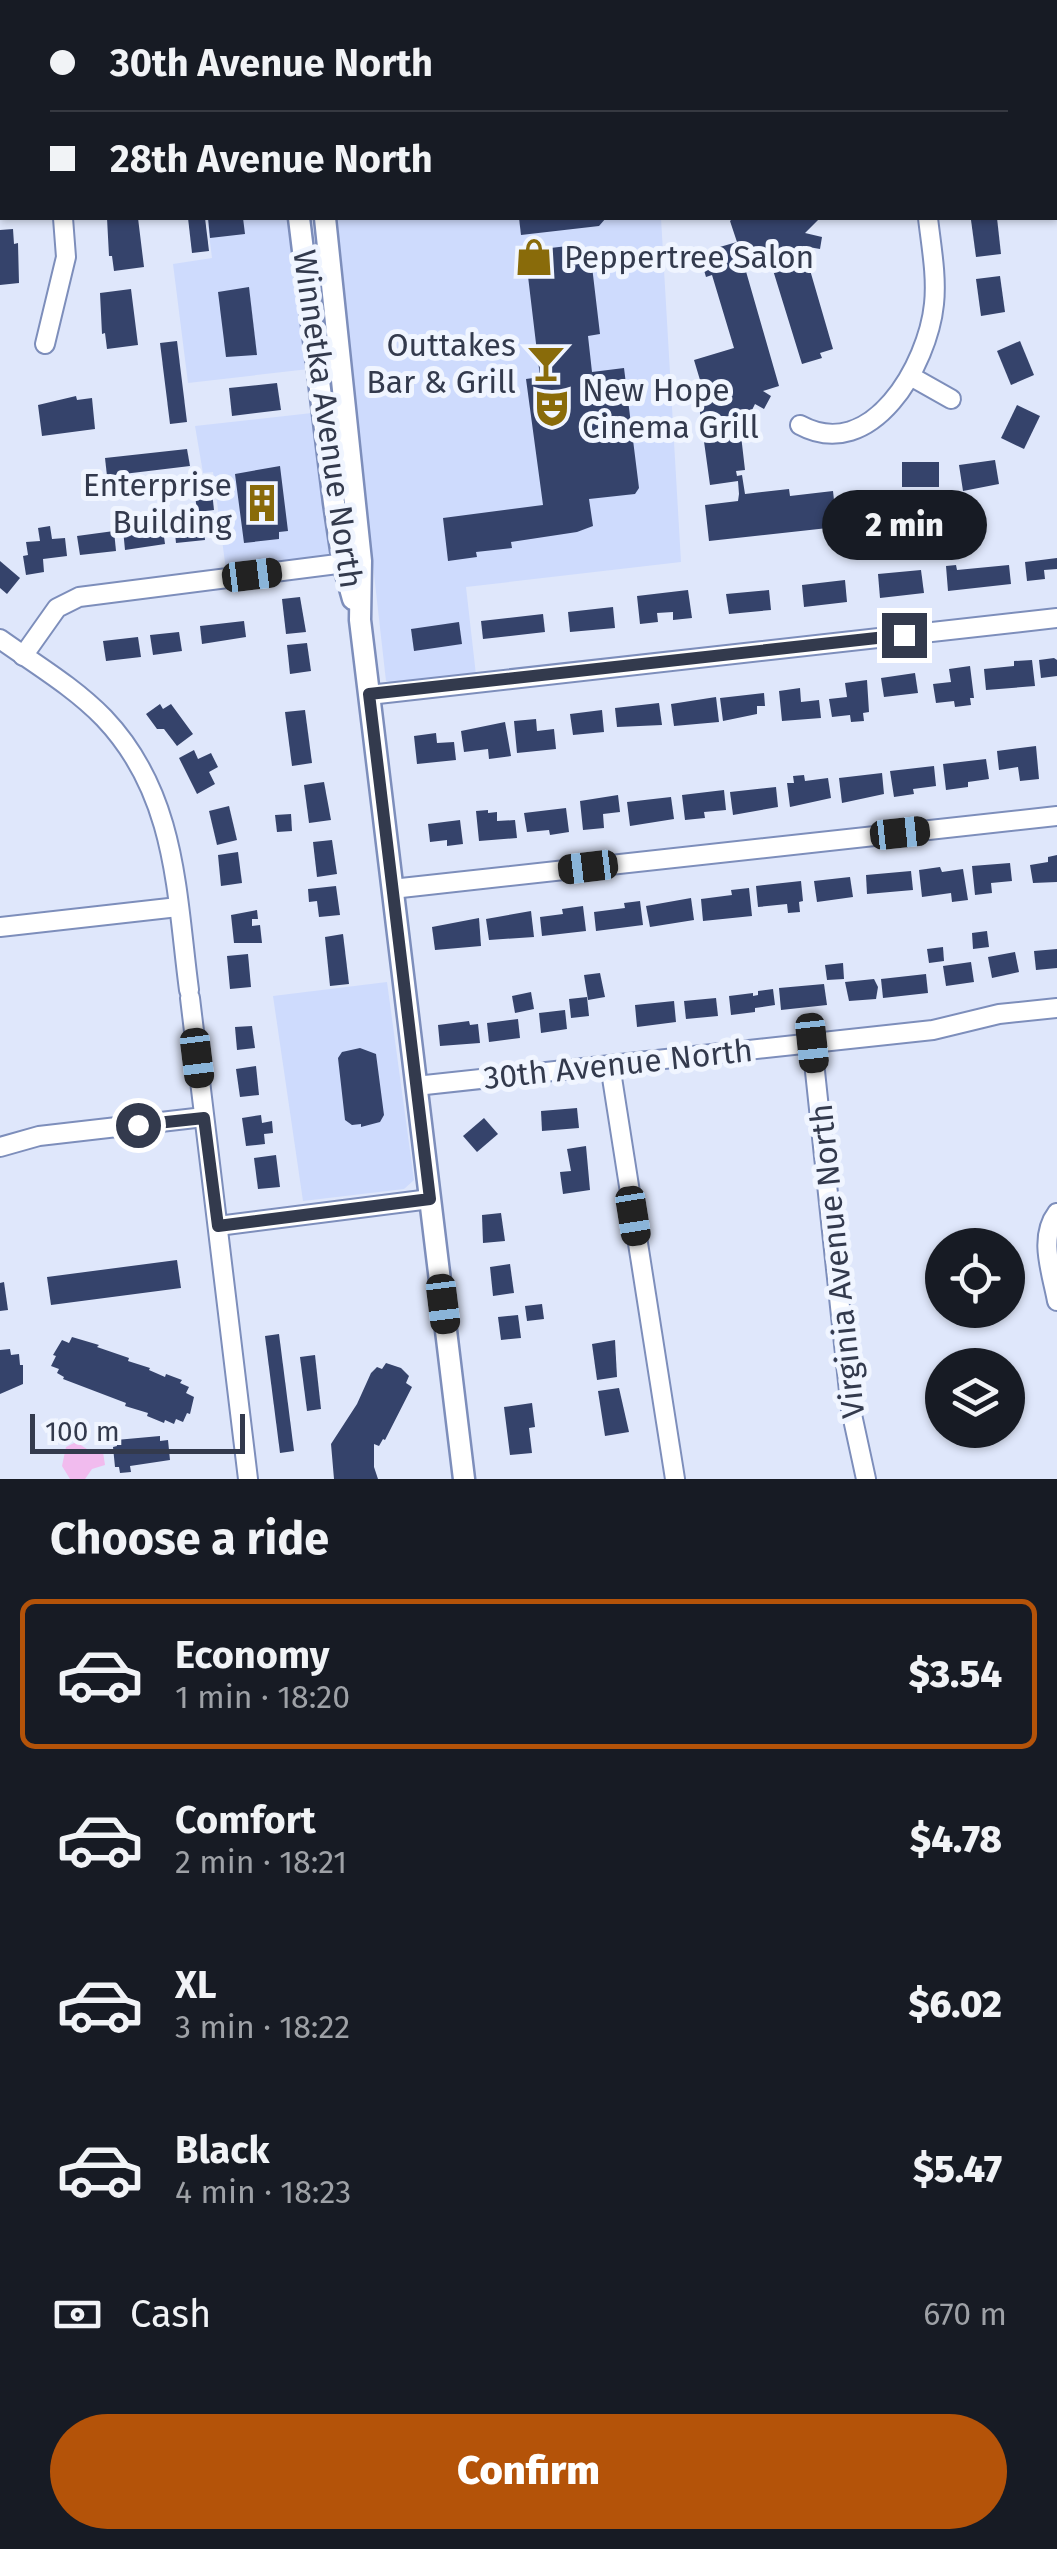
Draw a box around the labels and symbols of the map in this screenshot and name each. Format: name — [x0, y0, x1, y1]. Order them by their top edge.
shop icon: Peppertree Salon — [513, 236, 555, 278]
place label: Peppertree Salon — [564, 238, 814, 276]
street label: Winnetka Avenue North — [285, 247, 371, 591]
place label: Outtakes Bar & Grill — [366, 326, 516, 401]
bar icon: Outtakes Bar & Grill — [525, 342, 567, 384]
place label: New Hope Cinema Grill — [582, 371, 759, 446]
theatre icon: New Hope Cinema Grill — [531, 387, 573, 429]
place label: Enterprise Building — [83, 466, 232, 541]
building icon: Enterprise Building — [241, 482, 283, 524]
callout: 2 min — [822, 490, 986, 560]
car — [220, 556, 284, 594]
route end — [882, 613, 927, 658]
car — [869, 815, 931, 851]
car — [556, 848, 620, 886]
car — [794, 1012, 830, 1074]
car — [178, 1026, 216, 1090]
street label: 30th Avenue North — [482, 1031, 754, 1097]
street label: Virginia Avenue North — [802, 1102, 872, 1420]
route start — [116, 1103, 161, 1148]
car — [613, 1184, 653, 1248]
car — [424, 1272, 462, 1336]
scale bar — [30, 1409, 245, 1454]

